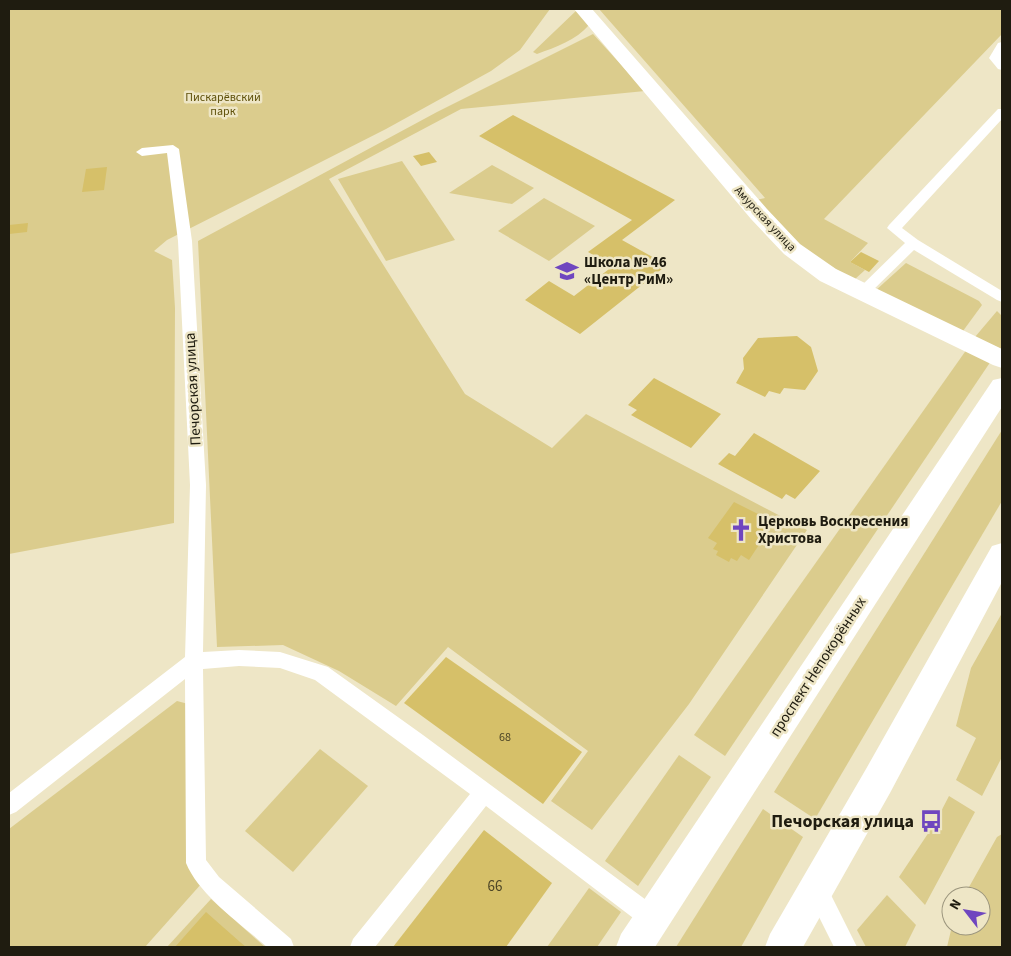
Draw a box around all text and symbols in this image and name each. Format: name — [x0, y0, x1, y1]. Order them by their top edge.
park label: Пискарёвский парк — [185, 89, 261, 120]
street label: Амурская улица — [730, 183, 800, 255]
place label: Школа № 46 «Центр РиМ» — [584, 252, 673, 290]
school or university icon: Школа № 46 «Центр РиМ» — [554, 258, 580, 284]
street label: Печорская улица — [180, 332, 206, 446]
place label: Церковь Воскресения Христова — [758, 511, 908, 549]
church icon: Церковь Воскресения Христова — [728, 517, 754, 543]
street label: проспект Непокорённых — [765, 593, 871, 741]
house number: 68 — [499, 729, 511, 746]
bus stop icon: Печорская улица — [918, 808, 944, 834]
place label: Печорская улица — [771, 809, 914, 834]
house number: 66 — [488, 876, 502, 897]
north arrow — [941, 886, 991, 936]
text: N — [945, 896, 967, 914]

